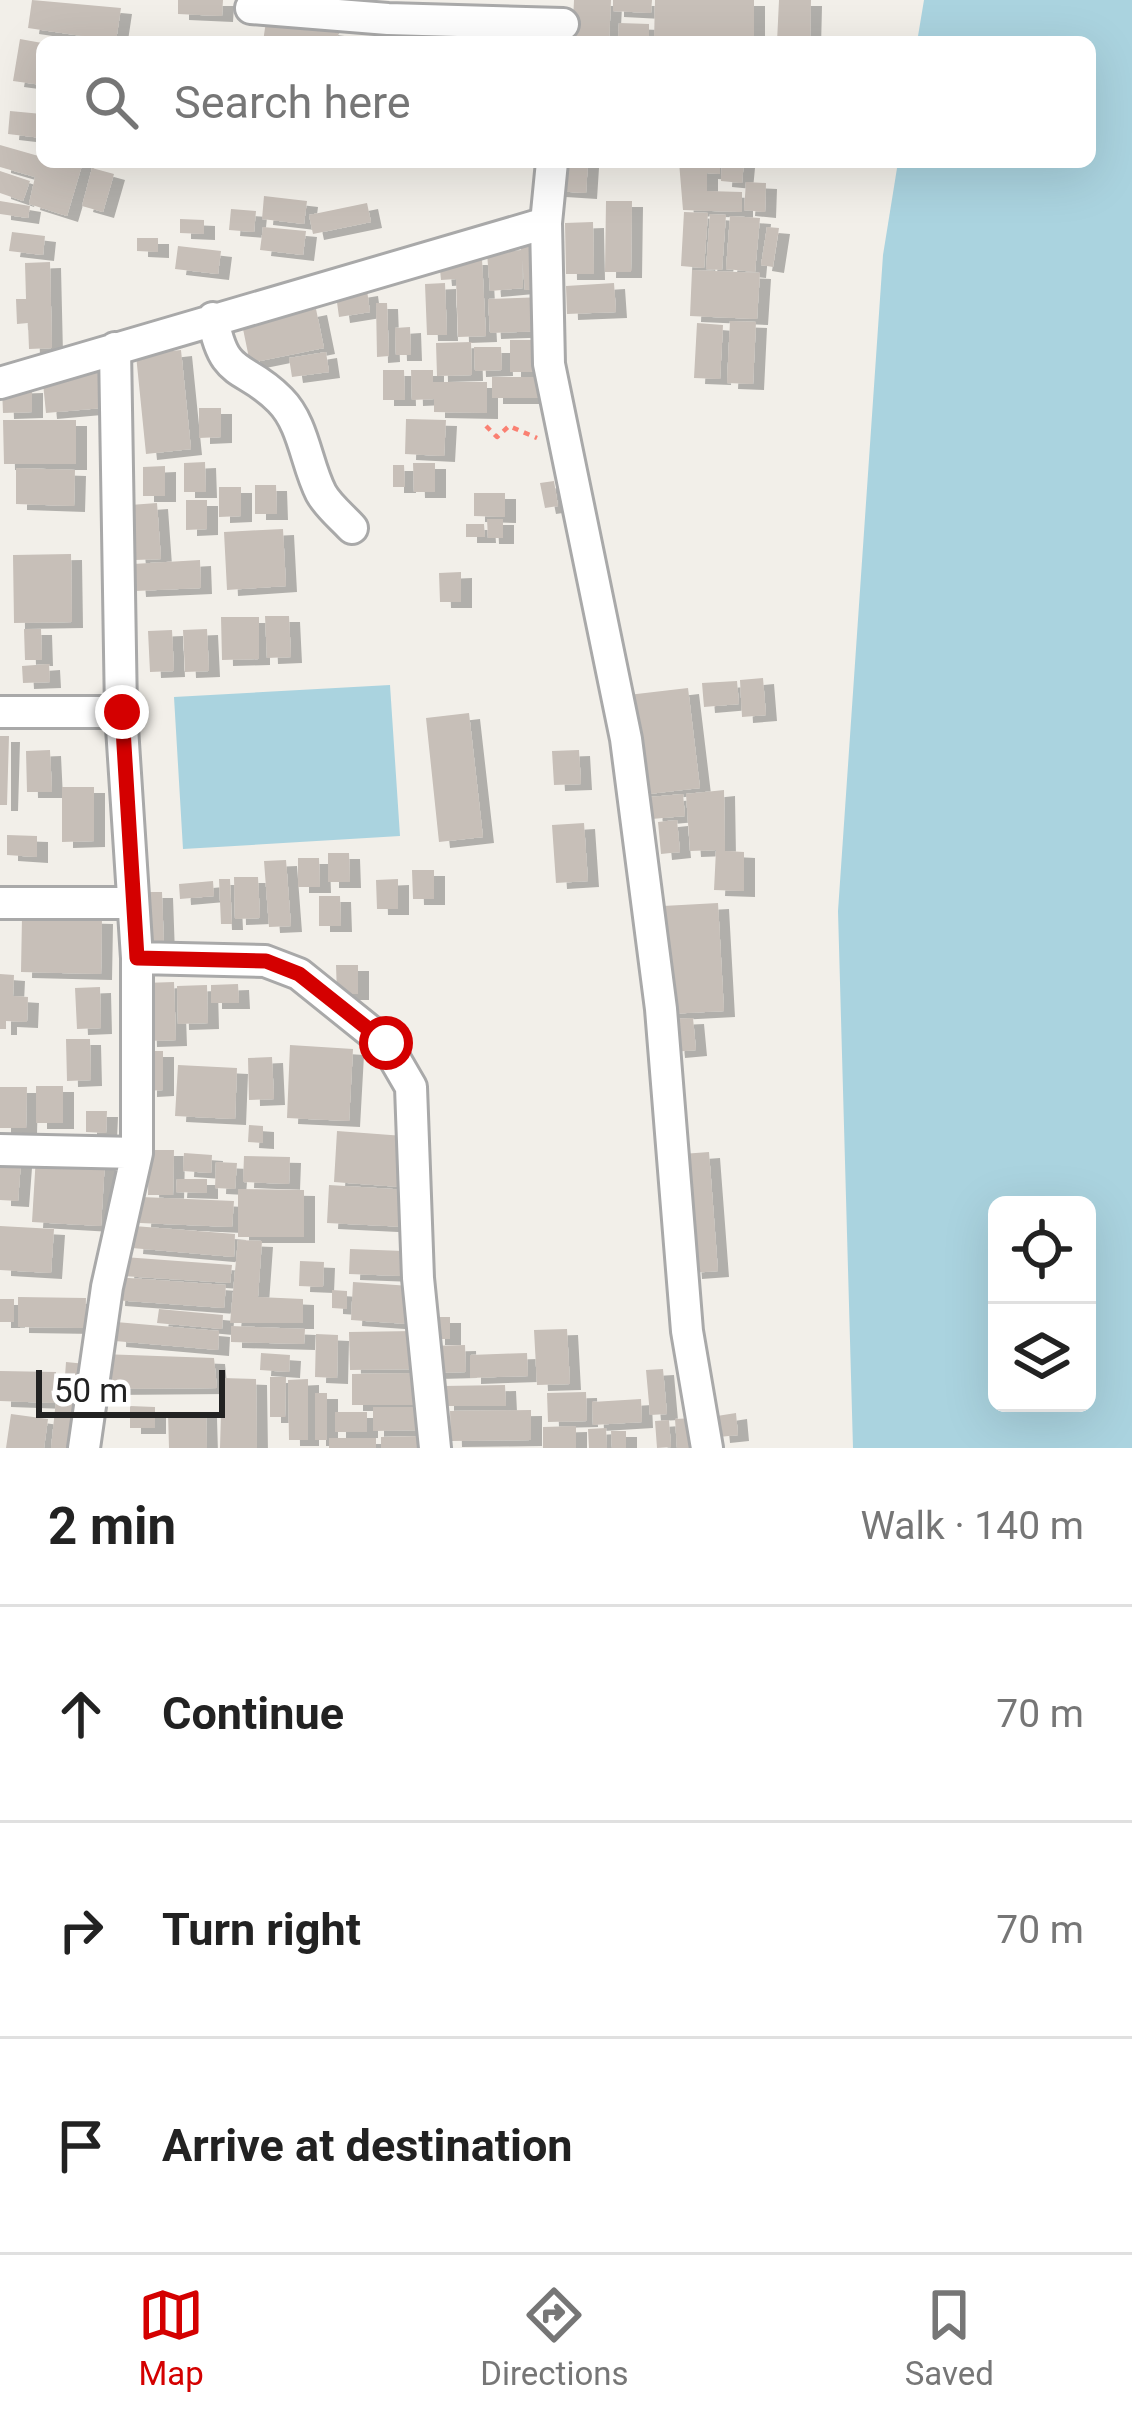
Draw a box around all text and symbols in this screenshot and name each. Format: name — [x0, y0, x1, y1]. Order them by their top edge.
search box — [36, 36, 1096, 168]
icon: search — [78, 69, 144, 135]
text: Search here — [174, 76, 411, 129]
route end — [95, 685, 149, 739]
route start — [359, 1016, 413, 1070]
map controls — [988, 1196, 1096, 1412]
button: locate — [988, 1196, 1096, 1304]
button: layers — [988, 1304, 1096, 1412]
scale bar — [36, 1364, 225, 1417]
text: 50 m — [54, 1371, 128, 1410]
text: 2 min — [48, 1497, 176, 1556]
text: Walk · 140 m — [860, 1503, 1084, 1549]
icon: ahead — [48, 1681, 114, 1747]
text: Continue — [162, 1687, 344, 1740]
text: 70 m — [996, 1691, 1084, 1737]
icon: right — [48, 1897, 114, 1963]
text: Turn right — [162, 1903, 361, 1956]
text: 70 m — [996, 1907, 1084, 1953]
icon: arrive — [48, 2113, 114, 2179]
text: Arrive at destination — [162, 2119, 573, 2172]
tab: Map — [138, 2282, 204, 2393]
tab: Directions — [480, 2282, 629, 2393]
tab: Saved — [905, 2282, 994, 2393]

